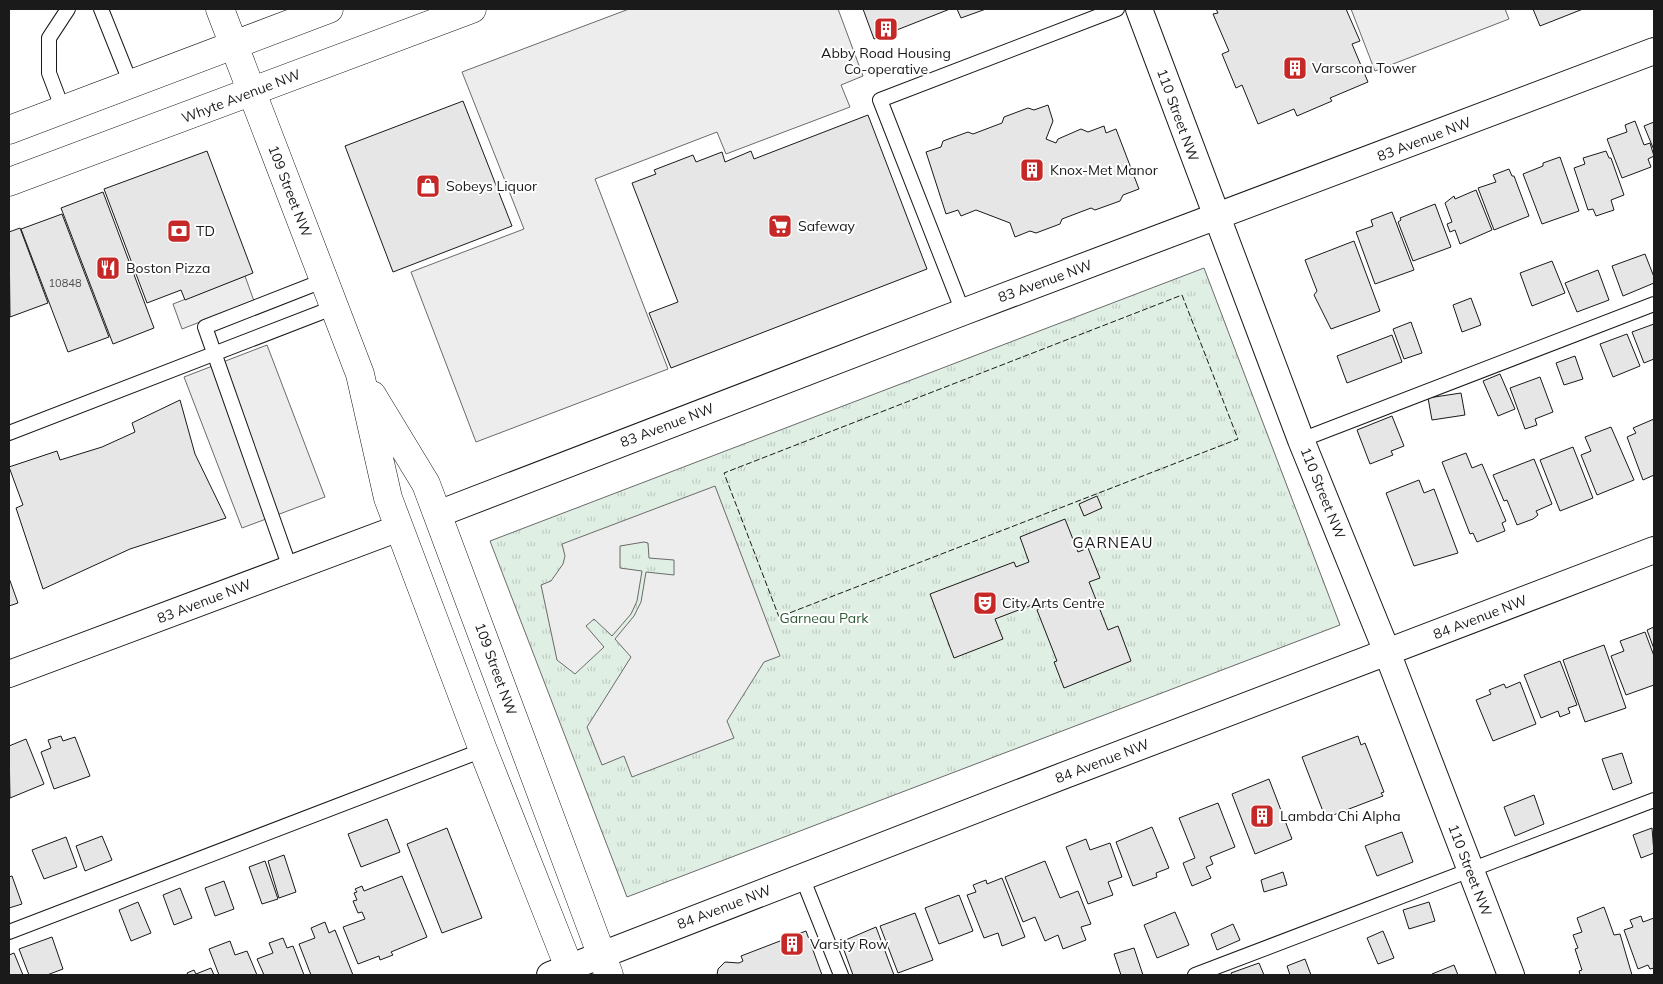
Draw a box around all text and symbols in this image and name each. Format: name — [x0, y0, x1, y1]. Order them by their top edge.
building icon: Abby Road Housing Co-operative — [873, 16, 899, 42]
place label: Abby Road Housing Co-operative — [821, 44, 951, 78]
building icon: Varscona Tower — [1282, 55, 1308, 81]
place label: Varscona Tower — [1312, 59, 1417, 77]
street label: Whyte Avenue NW — [179, 65, 303, 127]
street label: 110 Street NW — [1153, 66, 1203, 164]
street label: 83 Avenue NW — [1375, 113, 1474, 165]
street label: 109 Street NW — [264, 142, 316, 240]
building icon: Knox-Met Manor — [1019, 157, 1045, 183]
place label: Knox-Met Manor — [1050, 161, 1159, 179]
shop icon: Sobeys Liquor — [415, 173, 441, 199]
place label: Sobeys Liquor — [446, 177, 538, 195]
supermarket icon: Safeway — [767, 213, 793, 239]
place label: Safeway — [798, 217, 856, 235]
bank icon: TD — [166, 218, 192, 244]
place label: TD — [196, 222, 215, 240]
restaurant icon: Boston Pizza — [95, 255, 121, 281]
street label: 83 Avenue NW — [995, 255, 1095, 306]
place label: Boston Pizza — [126, 259, 210, 277]
house number: 10848 — [49, 276, 82, 290]
street label: 83 Avenue NW — [618, 399, 717, 451]
street label: 110 Street NW — [1296, 445, 1350, 542]
district label: GARNEAU — [1072, 533, 1154, 552]
street label: 83 Avenue NW — [155, 575, 254, 627]
theatre icon: City Arts Centre — [972, 590, 998, 616]
street label: 84 Avenue NW — [1431, 591, 1530, 643]
place label: City Arts Centre — [1002, 594, 1105, 612]
park label: Garneau Park — [779, 609, 869, 627]
street label: 109 Street NW — [471, 620, 521, 718]
street label: 84 Avenue NW — [1053, 735, 1152, 787]
building icon: Lambda Chi Alpha — [1249, 803, 1275, 829]
place label: Lambda Chi Alpha — [1280, 807, 1401, 825]
street label: 110 Street NW — [1444, 821, 1496, 919]
street label: 84 Avenue NW — [675, 881, 774, 933]
building icon: Varsity Row — [779, 931, 805, 957]
place label: Varsity Row — [810, 935, 888, 953]

